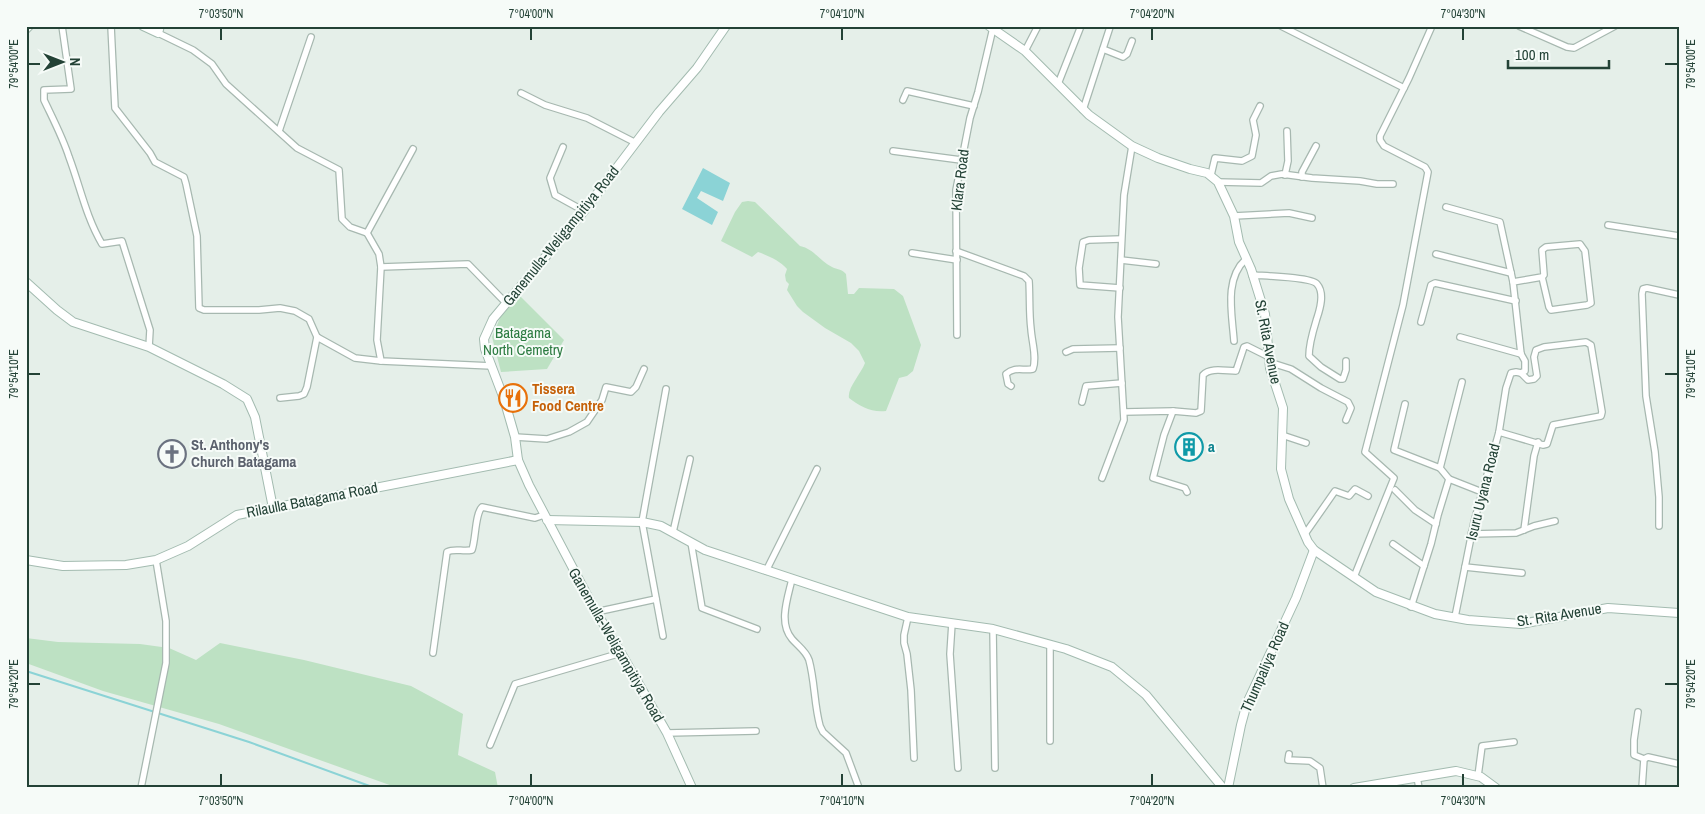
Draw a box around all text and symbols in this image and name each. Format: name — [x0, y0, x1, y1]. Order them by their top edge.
text: 7°03'50"N — [199, 6, 243, 22]
text: 7°04'00"N — [509, 6, 553, 22]
text: 7°04'10"N — [820, 6, 864, 22]
text: 7°04'20"N — [1130, 6, 1174, 22]
text: 7°04'30"N — [1441, 6, 1485, 22]
north arrow — [38, 38, 88, 88]
scale bar — [1508, 38, 1609, 70]
text: 79°54'00"E — [6, 39, 22, 89]
text: 79°54'00"E — [1683, 39, 1699, 89]
text: 100 m — [1515, 44, 1549, 65]
text: N — [66, 58, 84, 66]
street label: Klara Road — [945, 148, 974, 212]
street label: Ganemulla-Weligampitiya Road — [497, 161, 624, 310]
street label: St. Rita Avenue — [1250, 298, 1287, 386]
park label: Batagama North Cemetry — [483, 322, 564, 360]
text: 79°54'10"E — [6, 349, 22, 399]
text: 79°54'10"E — [1683, 349, 1699, 399]
place label: Tissera Food Centre — [532, 378, 604, 416]
restaurant icon: Tissera Food Centre — [498, 383, 528, 413]
building icon: a — [1174, 432, 1204, 462]
place label: St. Anthony's Church Batagama — [191, 434, 296, 472]
place label: a — [1208, 436, 1215, 457]
church icon: St. Anthony's Church Batagama — [157, 439, 187, 469]
street label: Isuru Uyana Road — [1460, 441, 1505, 543]
street label: Rilaulla Batagama Road — [244, 476, 379, 523]
street label: Ganemulla-Weligampitiya Road — [564, 564, 669, 726]
street label: St. Rita Avenue — [1515, 597, 1603, 632]
street label: Thumpaliya Road — [1235, 618, 1294, 715]
text: 79°54'20"E — [6, 659, 22, 709]
text: 79°54'20"E — [1683, 659, 1699, 709]
text: 7°03'50"N — [199, 793, 243, 809]
text: 7°04'00"N — [509, 793, 553, 809]
text: 7°04'10"N — [820, 793, 864, 809]
text: 7°04'20"N — [1130, 793, 1174, 809]
text: 7°04'30"N — [1441, 793, 1485, 809]

